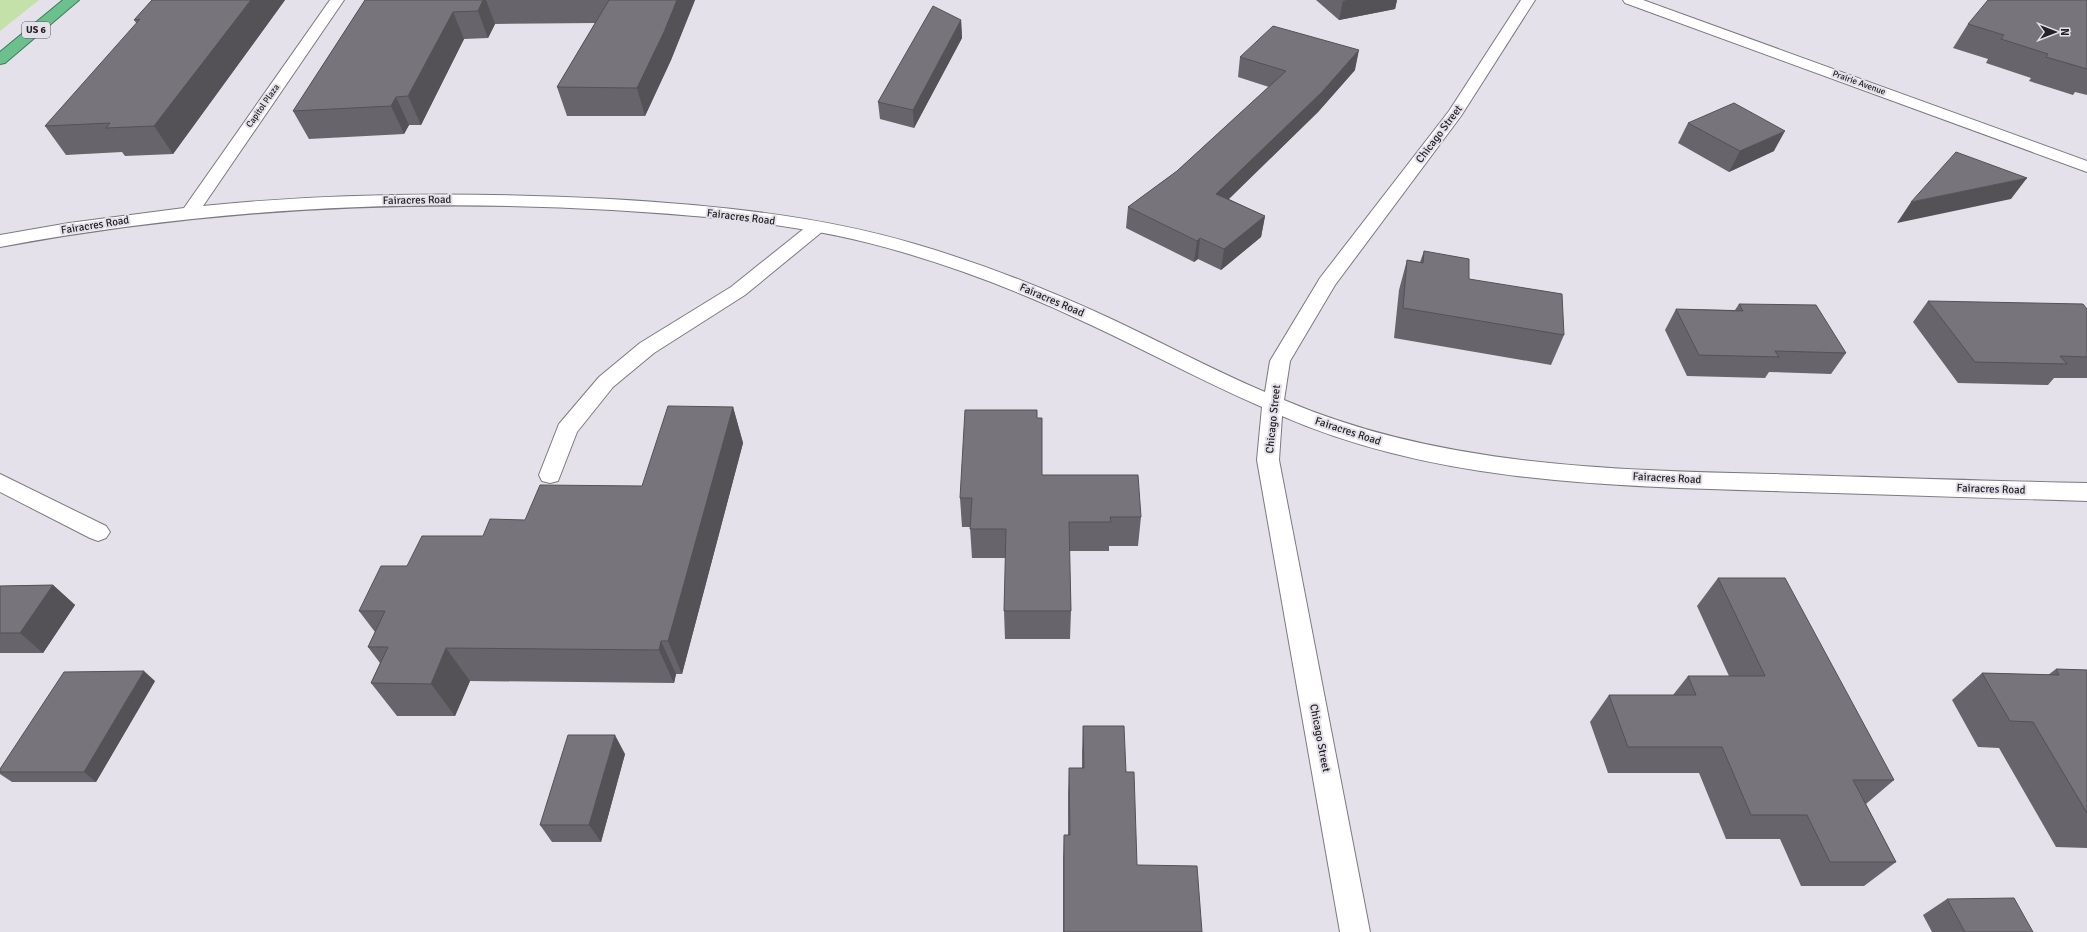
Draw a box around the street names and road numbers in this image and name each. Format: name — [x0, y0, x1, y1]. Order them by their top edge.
road number: US 6 — [22, 22, 50, 38]
street label: Prairie Avenue — [1831, 68, 1888, 98]
street label: Capitol Plaza — [244, 82, 282, 130]
street label: Chicago Street — [1413, 102, 1465, 165]
street label: Fairacres Road — [383, 193, 452, 207]
street label: Fairacres Road — [706, 206, 776, 228]
street label: Fairacres Road — [60, 213, 130, 237]
street label: Fairacres Road — [1018, 281, 1086, 319]
street label: Chicago Street — [1263, 384, 1283, 454]
street label: Fairacres Road — [1313, 414, 1383, 448]
street label: Fairacres Road — [1632, 470, 1702, 486]
street label: Fairacres Road — [1956, 481, 2026, 497]
street label: Chicago Street — [1307, 703, 1333, 773]

